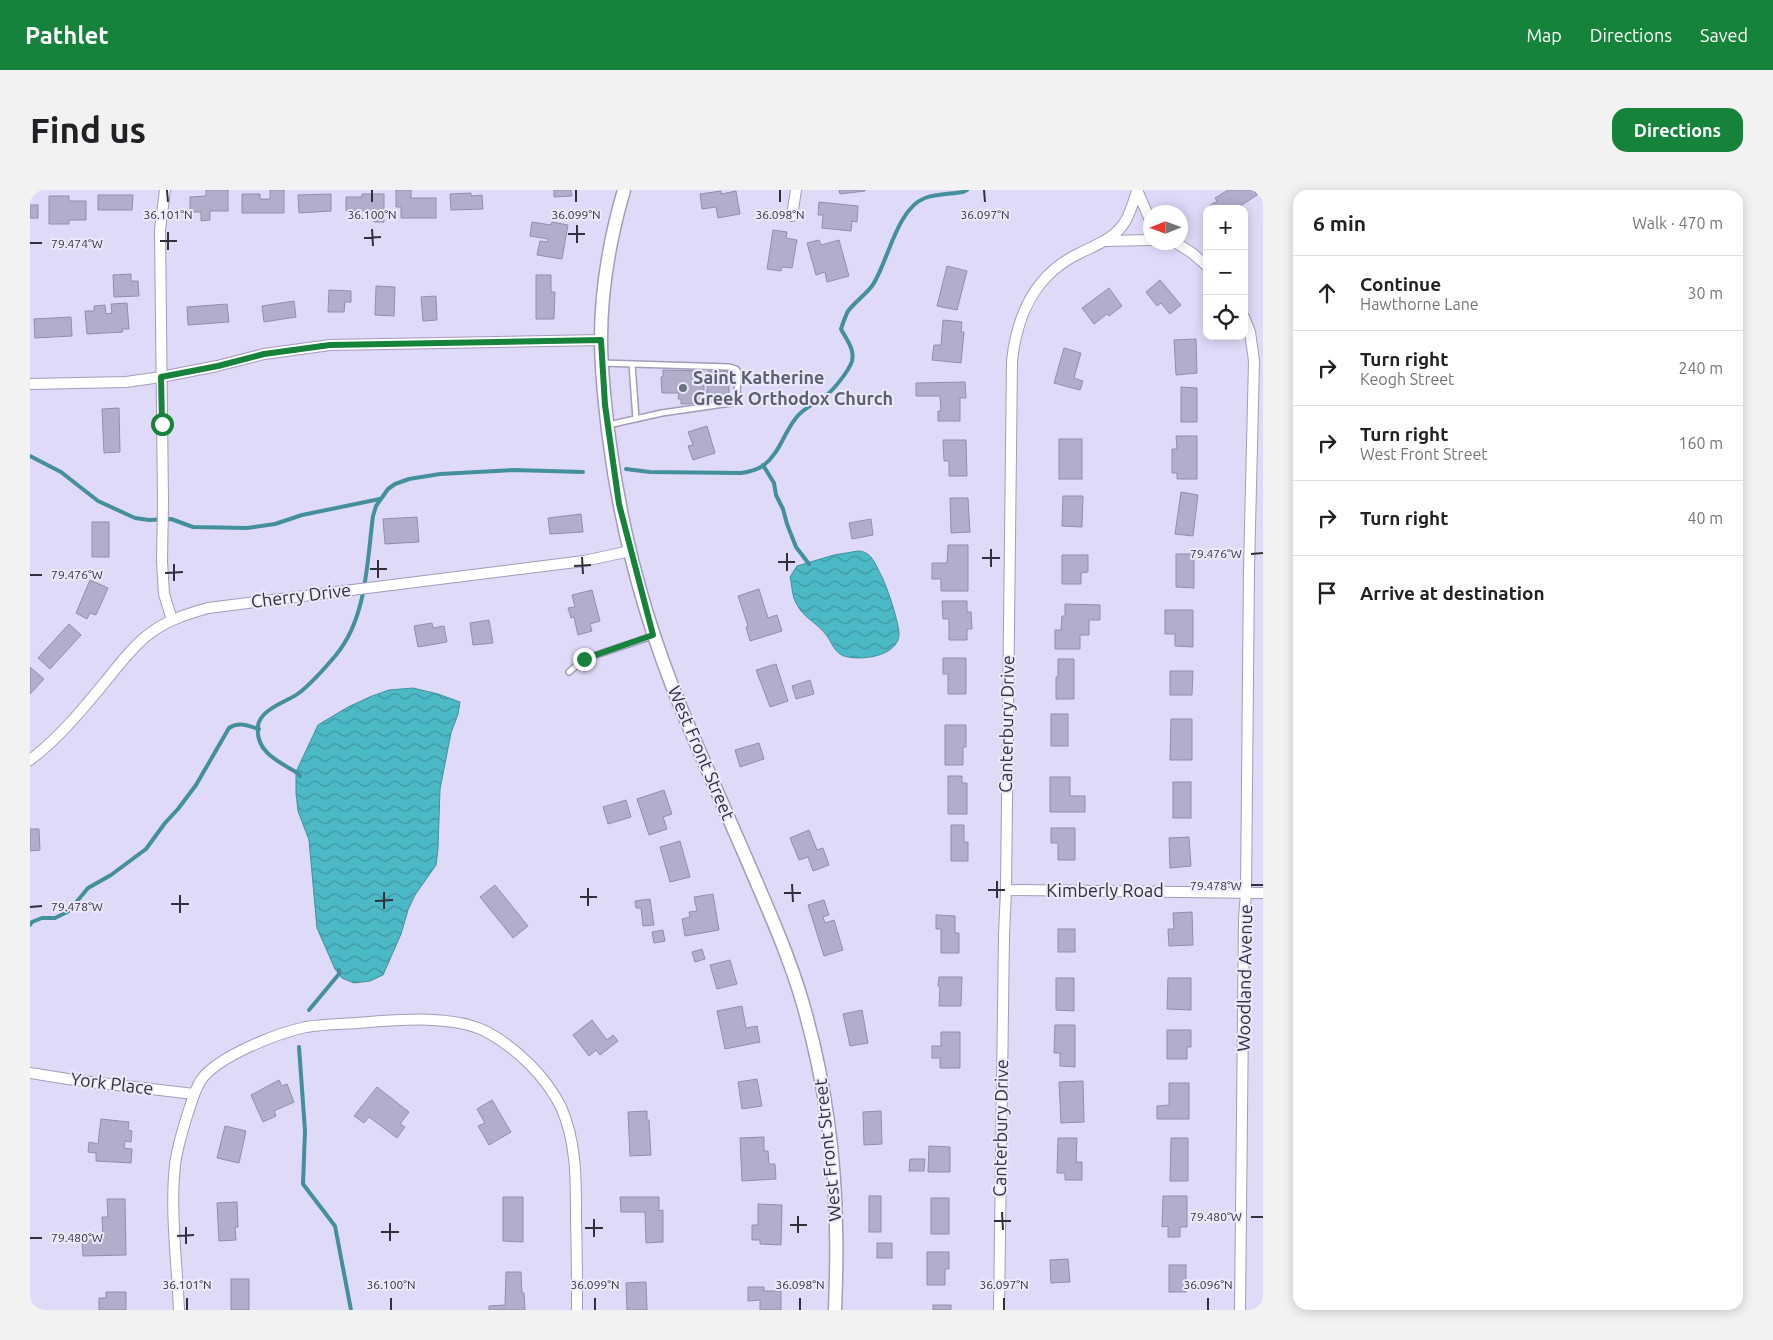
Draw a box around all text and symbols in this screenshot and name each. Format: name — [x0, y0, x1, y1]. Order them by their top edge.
text: Pathlet — [25, 22, 109, 49]
text: Map — [1526, 25, 1562, 45]
text: Directions — [1590, 25, 1672, 45]
text: Saved — [1700, 25, 1748, 45]
button: Directions — [1612, 108, 1743, 152]
text: Find us — [30, 110, 146, 150]
north arrow — [1143, 205, 1188, 250]
map controls — [1203, 205, 1248, 340]
button: + — [1203, 205, 1248, 250]
text: 36.101°N — [143, 208, 193, 221]
text: 36.100°N — [347, 208, 397, 221]
text: 36.099°N — [551, 208, 601, 221]
text: 36.098°N — [755, 208, 805, 221]
text: 36.097°N — [960, 208, 1010, 221]
text: 6 min — [1313, 211, 1366, 235]
text: Walk · 470 m — [1632, 214, 1723, 232]
text: 79.474°W — [51, 237, 103, 250]
button: − — [1203, 250, 1248, 295]
text: Continue — [1360, 273, 1441, 295]
icon: ahead — [1313, 279, 1341, 307]
text: 30 m — [1687, 284, 1723, 302]
button: locate — [1203, 295, 1248, 340]
text: Hawthorne Lane — [1360, 295, 1479, 313]
text: Turn right — [1360, 348, 1448, 370]
icon: right — [1313, 354, 1341, 382]
text: 240 m — [1678, 359, 1723, 377]
place label: Saint Katherine Greek Orthodox Church — [693, 367, 893, 408]
text: Keogh Street — [1360, 370, 1454, 388]
marker: Saint Katherine Greek Orthodox Church — [677, 382, 689, 394]
route start — [151, 413, 174, 436]
text: Turn right — [1360, 423, 1448, 445]
icon: right — [1313, 429, 1341, 457]
text: 160 m — [1678, 434, 1723, 452]
text: West Front Street — [1360, 445, 1488, 463]
icon: right — [1313, 504, 1341, 532]
text: Turn right — [1360, 507, 1448, 529]
text: 40 m — [1687, 509, 1723, 527]
text: 79.476°W — [1190, 547, 1242, 560]
text: 79.476°W — [51, 568, 103, 581]
street label: Cherry Drive — [250, 579, 352, 611]
icon: arrive — [1313, 579, 1341, 607]
text: Arrive at destination — [1360, 582, 1545, 604]
route end — [573, 648, 596, 671]
street label: Canterbury Drive — [995, 655, 1017, 793]
street label: West Front Street — [665, 683, 739, 823]
text: 79.478°W — [1190, 879, 1242, 892]
street label: Kimberly Road — [1046, 880, 1164, 900]
text: 79.478°W — [51, 900, 103, 913]
street label: Woodland Avenue — [1233, 904, 1255, 1052]
street label: Canterbury Drive — [989, 1059, 1011, 1197]
street label: York Place — [70, 1068, 155, 1098]
street label: West Front Street — [810, 1078, 844, 1223]
text: 79.480°W — [1190, 1210, 1242, 1223]
text: 79.480°W — [51, 1231, 103, 1244]
text: 36.101°N — [162, 1278, 212, 1291]
text: 36.100°N — [366, 1278, 416, 1291]
text: 36.099°N — [570, 1278, 620, 1291]
text: 36.098°N — [775, 1278, 825, 1291]
text: 36.097°N — [979, 1278, 1029, 1291]
text: 36.096°N — [1183, 1278, 1233, 1291]

